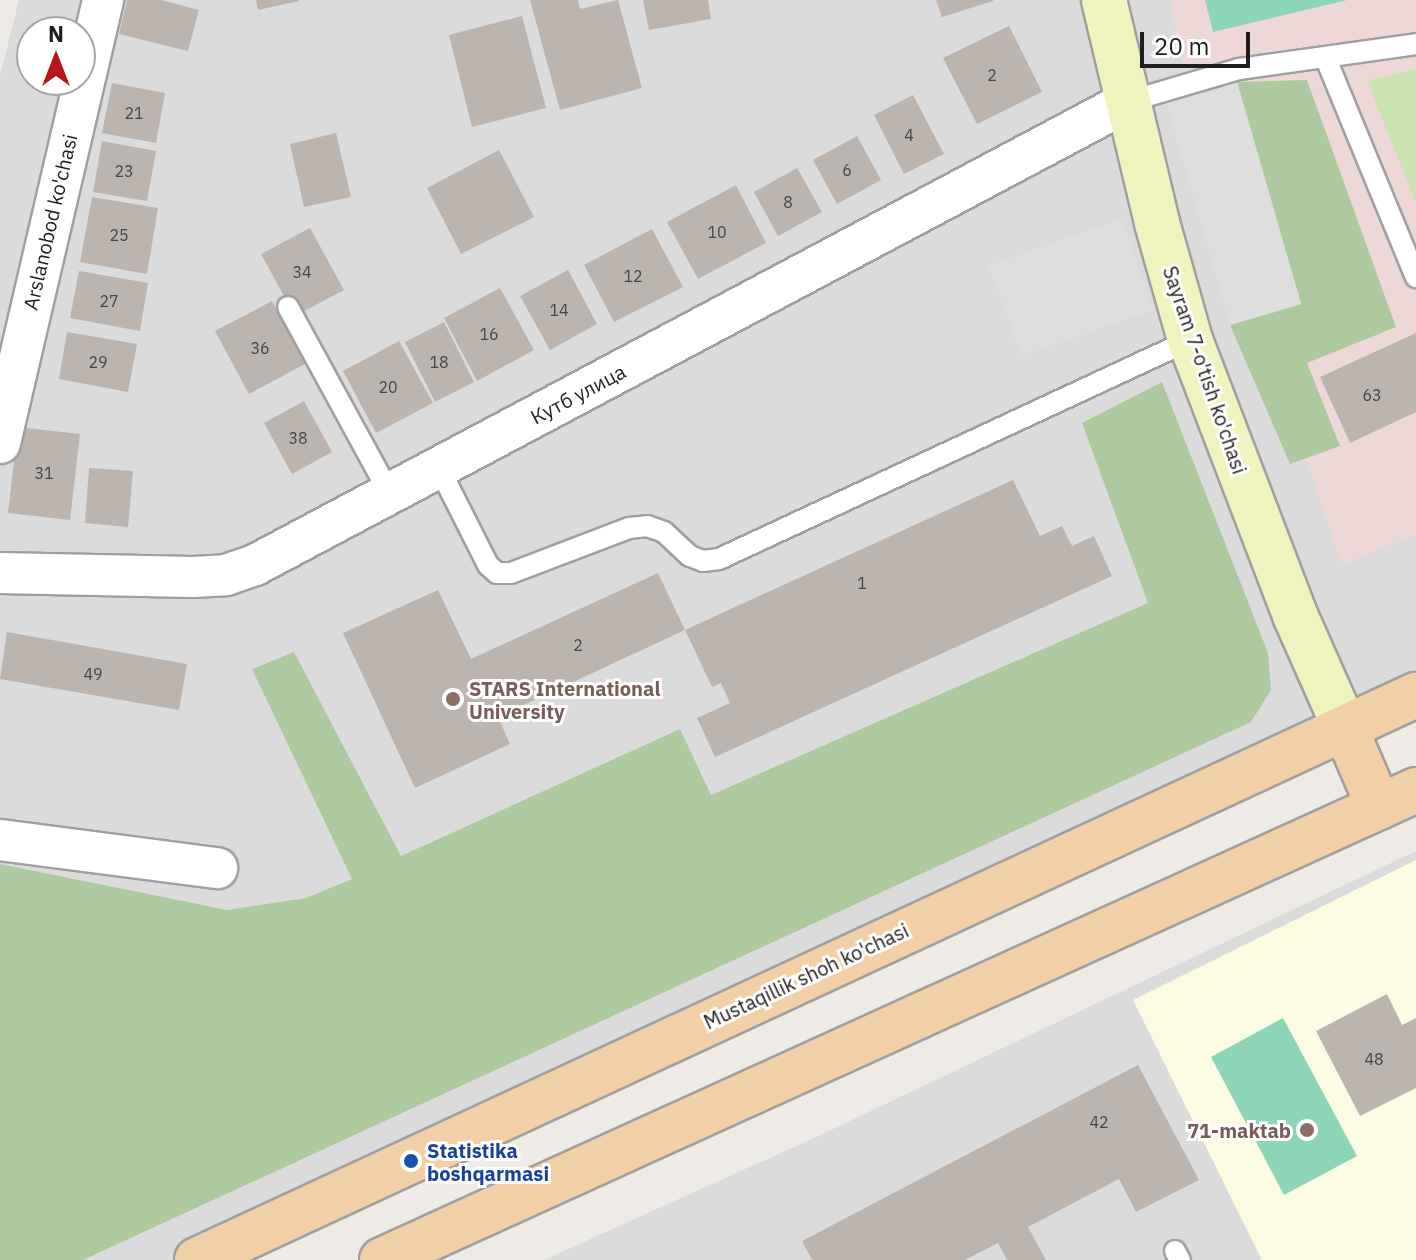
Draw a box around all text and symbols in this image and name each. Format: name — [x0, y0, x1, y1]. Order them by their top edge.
north arrow — [16, 16, 96, 96]
scale bar — [1144, 16, 1254, 66]
text: N — [48, 19, 64, 48]
text: 20 m — [1154, 30, 1209, 62]
house number: 2 — [987, 65, 997, 85]
house number: 21 — [124, 103, 144, 123]
house number: 4 — [904, 125, 914, 145]
street label: Arslanobod ko'chasi — [18, 132, 82, 312]
house number: 6 — [842, 160, 852, 180]
house number: 23 — [114, 161, 134, 181]
house number: 8 — [783, 192, 793, 212]
house number: 10 — [707, 222, 727, 242]
house number: 25 — [109, 225, 129, 245]
house number: 34 — [292, 262, 312, 282]
street label: Sayram 7-o'tish ko'chasi — [1158, 263, 1252, 477]
house number: 12 — [623, 266, 643, 286]
house number: 27 — [99, 291, 119, 311]
house number: 14 — [549, 300, 569, 320]
house number: 16 — [479, 324, 499, 344]
house number: 36 — [250, 338, 270, 358]
house number: 29 — [88, 352, 108, 372]
house number: 18 — [429, 352, 449, 372]
street label: Кутб улица — [526, 359, 630, 429]
house number: 20 — [378, 377, 398, 397]
house number: 63 — [1362, 385, 1382, 405]
house number: 38 — [288, 428, 308, 448]
house number: 31 — [34, 463, 54, 483]
house number: 1 — [857, 573, 867, 593]
house number: 2 — [573, 635, 583, 655]
house number: 49 — [83, 664, 103, 684]
place label: STARS International University — [469, 676, 660, 723]
marker: STARS International University — [444, 690, 462, 708]
street label: Mustaqillik shoh ko'chasi — [700, 918, 912, 1034]
house number: 48 — [1364, 1049, 1384, 1069]
house number: 42 — [1089, 1112, 1109, 1132]
place label: 71-maktab — [1187, 1118, 1291, 1142]
marker: 71-maktab — [1298, 1121, 1316, 1139]
place label: Statistika boshqarmasi — [427, 1138, 549, 1185]
marker: Statistika boshqarmasi — [402, 1152, 420, 1170]

